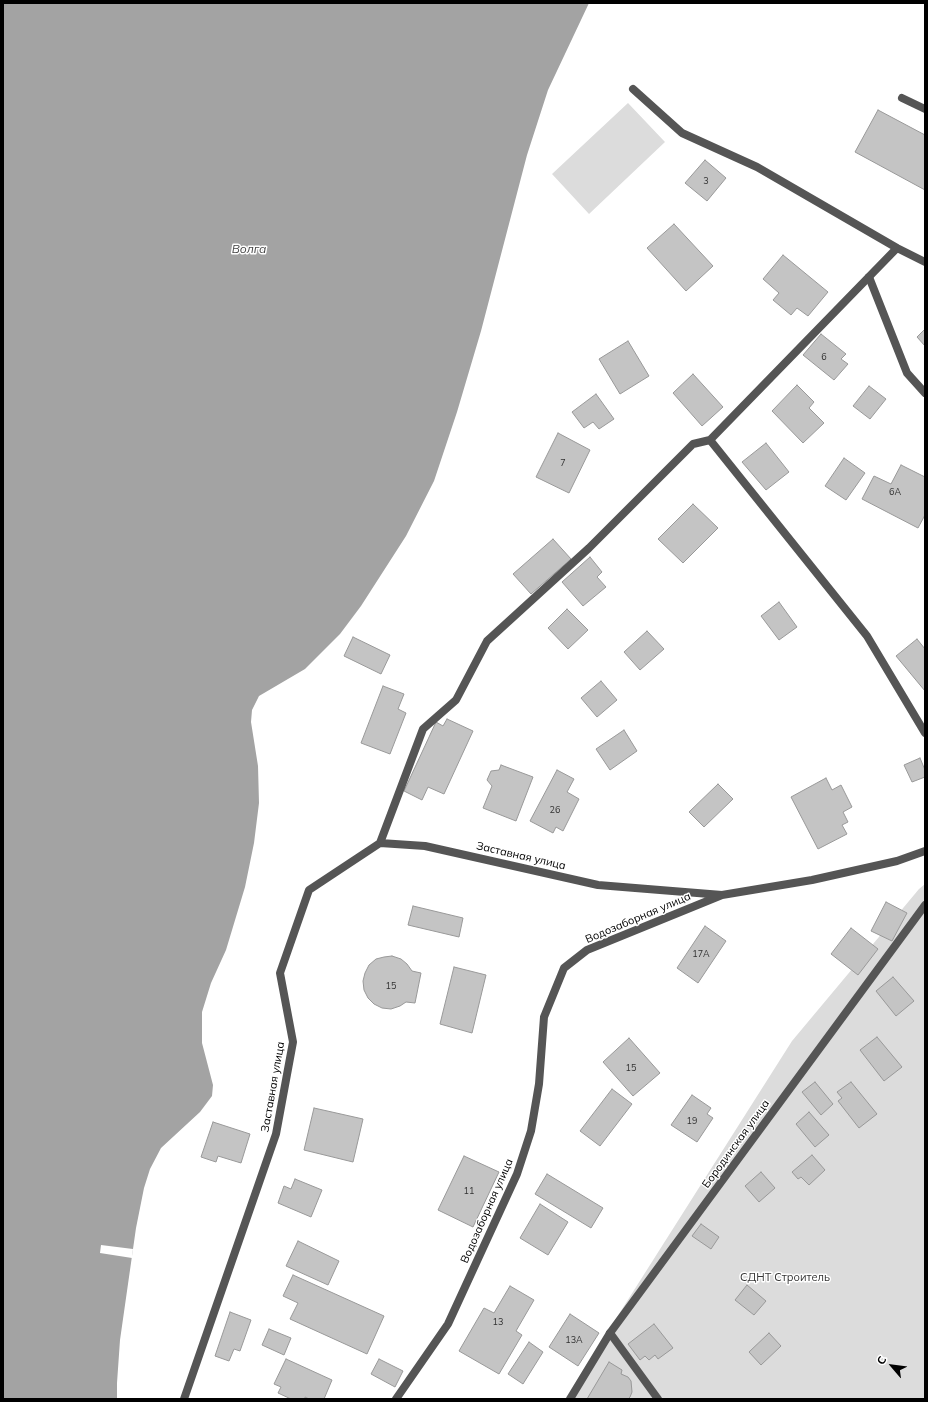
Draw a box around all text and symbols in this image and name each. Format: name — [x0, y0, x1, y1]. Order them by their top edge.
house number: 3 — [703, 176, 709, 186]
water label: Волга — [232, 242, 266, 256]
house number: 6 — [821, 352, 827, 362]
house number: 7 — [560, 458, 566, 468]
house number: 6А — [889, 487, 901, 497]
house number: 26 — [550, 805, 560, 815]
street label: Заставная улица — [475, 839, 567, 873]
street label: Водозаборная улица — [583, 890, 693, 946]
house number: 17А — [692, 949, 710, 959]
house number: 15 — [386, 981, 396, 991]
street label: Заставная улица — [259, 1041, 287, 1133]
house number: 15 — [626, 1063, 636, 1073]
street label: Бородинская улица — [700, 1097, 772, 1191]
house number: 19 — [687, 1116, 697, 1126]
street label: Водозаборная улица — [458, 1157, 516, 1265]
house number: 11 — [464, 1186, 474, 1196]
park label: СДНТ Строитель — [740, 1271, 830, 1285]
house number: 13 — [493, 1317, 503, 1327]
house number: 13А — [565, 1335, 583, 1345]
north arrow — [872, 1346, 912, 1386]
text: С — [873, 1354, 889, 1367]

